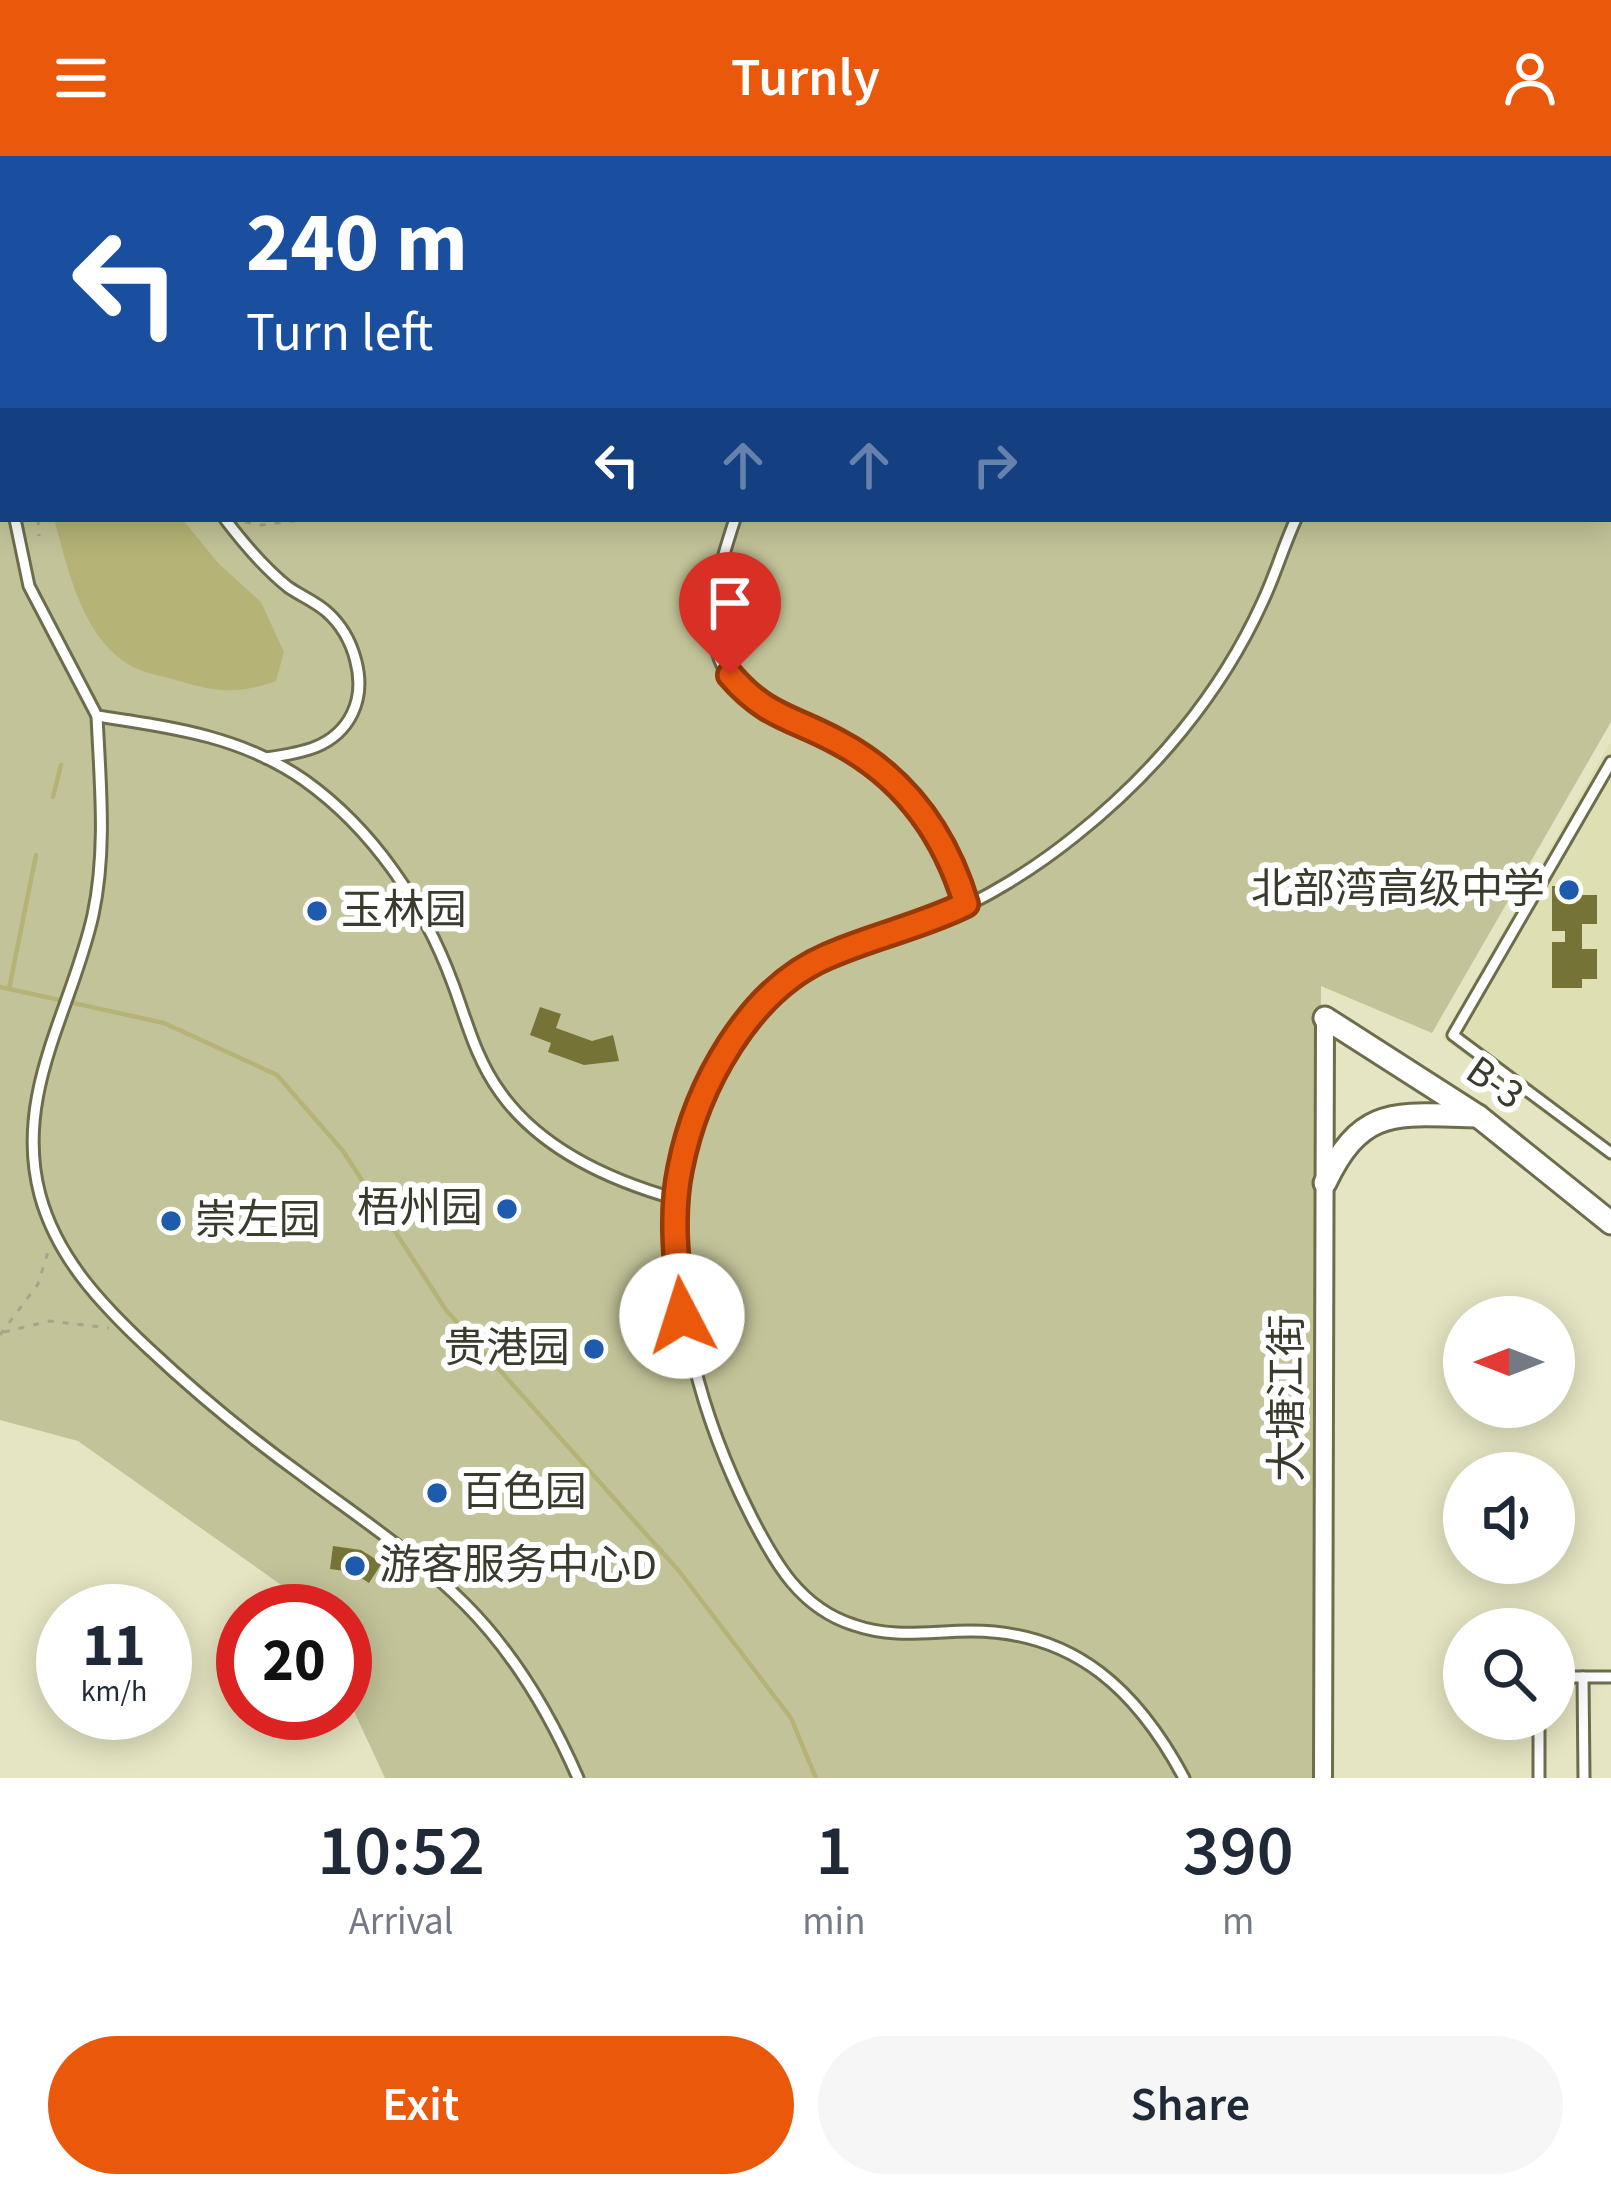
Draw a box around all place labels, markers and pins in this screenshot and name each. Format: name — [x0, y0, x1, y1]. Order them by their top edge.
pin — [679, 552, 781, 675]
place label: 北部湾高级中学 — [1251, 860, 1545, 920]
marker: 北部湾高级中学 — [1556, 877, 1582, 903]
place label: 玉林园 — [341, 881, 467, 941]
marker: 玉林园 — [304, 898, 330, 924]
place label: 梧州园 — [357, 1179, 483, 1239]
place label: 崇左园 — [195, 1191, 321, 1251]
marker: 梧州园 — [494, 1196, 520, 1222]
marker: 崇左园 — [158, 1208, 184, 1234]
place label: 贵港园 — [444, 1319, 570, 1379]
marker: 贵港园 — [581, 1336, 607, 1362]
place label: 百色园 — [461, 1463, 587, 1523]
marker: 百色园 — [424, 1480, 450, 1506]
place label: 游客服务中心D — [379, 1536, 657, 1596]
marker: 游客服务中心D — [342, 1553, 368, 1579]

